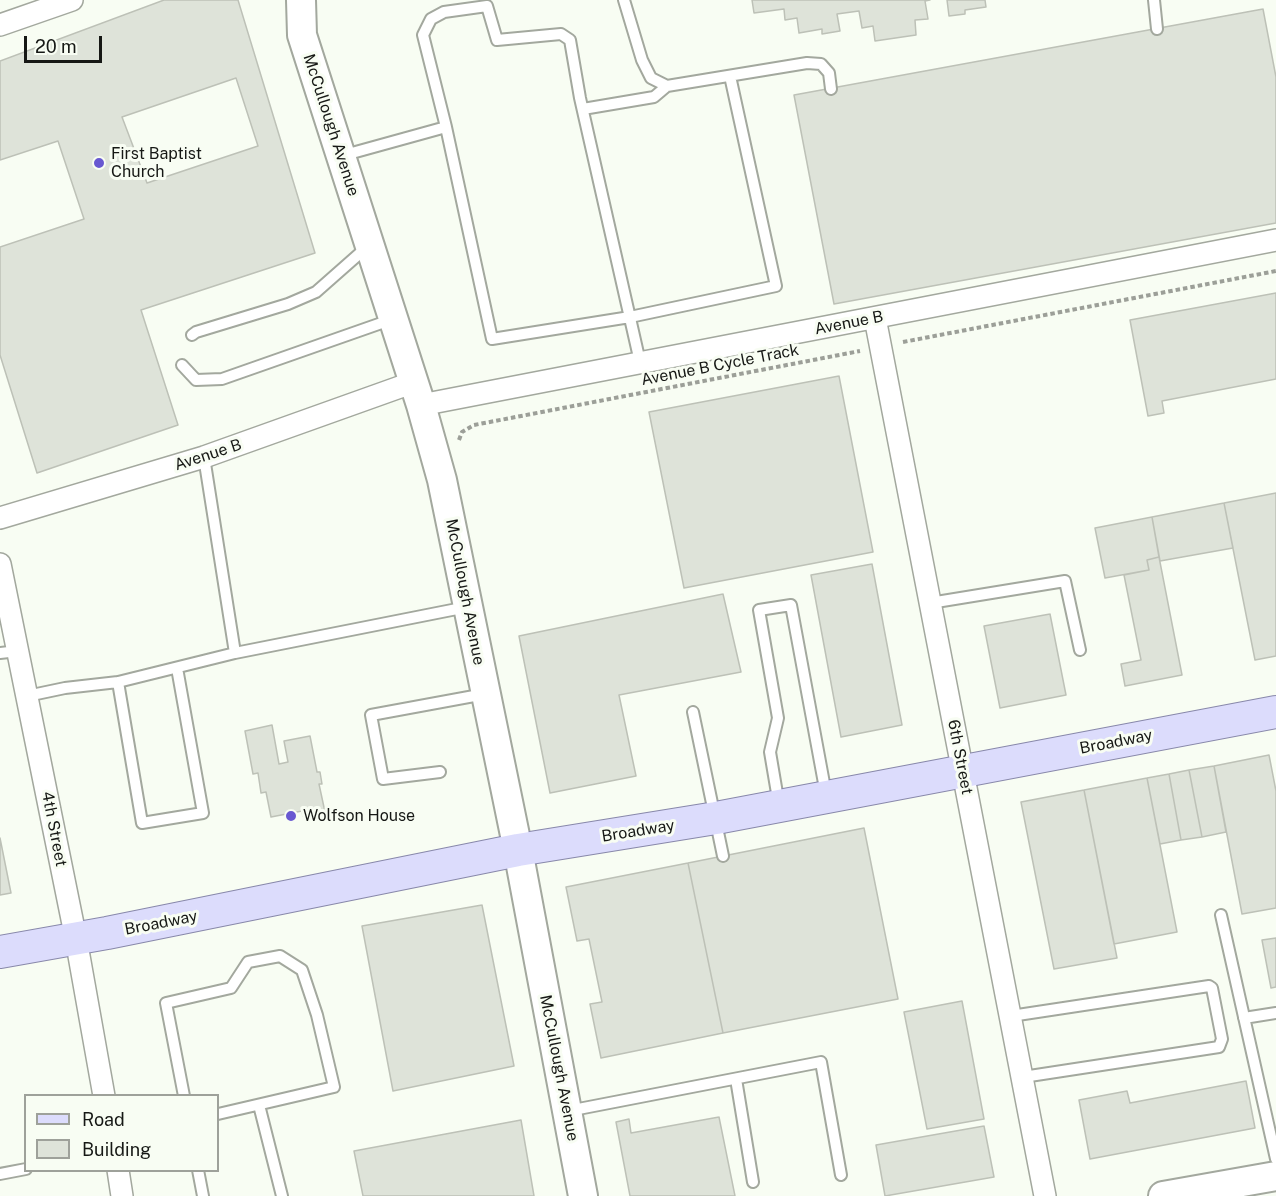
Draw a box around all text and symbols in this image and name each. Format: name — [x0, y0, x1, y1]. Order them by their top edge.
scale bar — [27, 24, 105, 62]
text: 20 m — [35, 36, 77, 57]
street label: McCullough Avenue — [299, 51, 363, 199]
place label: First Baptist Church — [111, 144, 202, 182]
marker: First Baptist Church — [92, 156, 106, 170]
street label: Avenue B — [813, 307, 885, 339]
street label: Avenue B Cycle Track — [640, 340, 800, 390]
street label: Avenue B — [172, 435, 244, 475]
street label: McCullough Avenue — [441, 517, 489, 667]
street label: 6th Street — [943, 718, 977, 796]
street label: Broadway — [1078, 726, 1154, 758]
street label: 4th Street — [37, 790, 71, 868]
place label: Wolfson House — [303, 806, 415, 826]
marker: Wolfson House — [284, 809, 298, 823]
street label: Broadway — [600, 816, 676, 846]
street label: Broadway — [123, 907, 199, 939]
street label: McCullough Avenue — [535, 993, 583, 1143]
legend — [24, 1094, 219, 1172]
text: Road — [82, 1109, 125, 1130]
text: Building — [82, 1139, 151, 1160]

